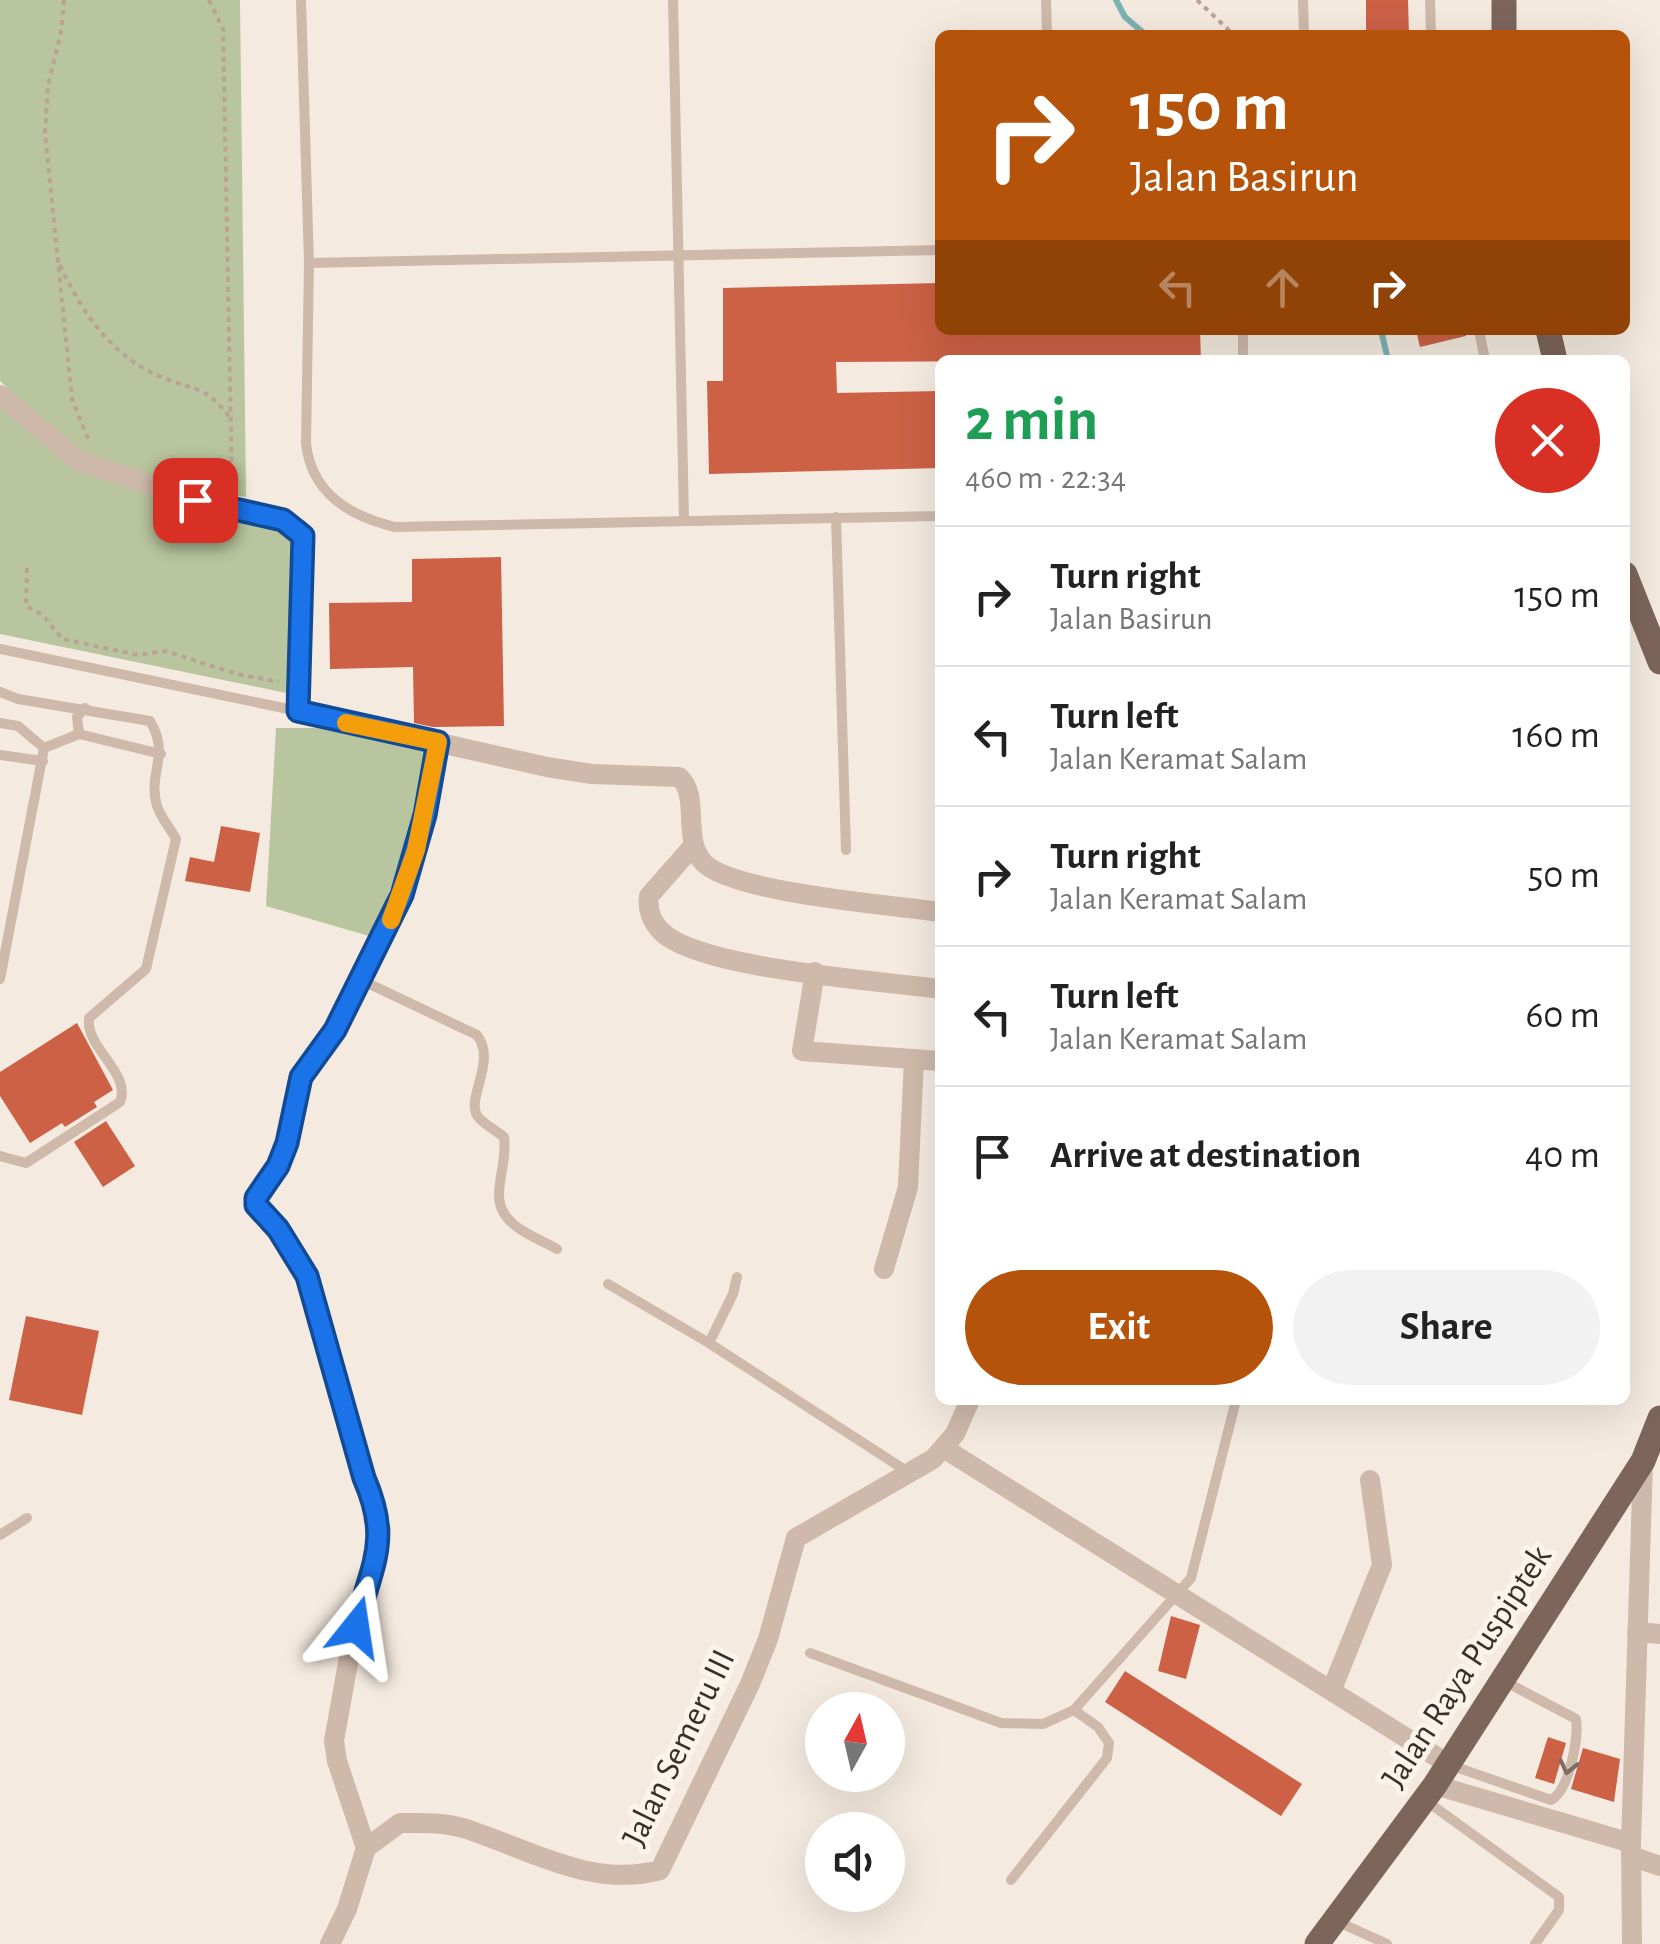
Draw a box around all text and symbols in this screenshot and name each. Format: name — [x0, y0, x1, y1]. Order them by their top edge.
icon: right — [965, 70, 1095, 200]
text: 150 m — [1130, 73, 1289, 143]
text: Jalan Basirun — [1130, 155, 1359, 200]
icon: left — [1150, 260, 1205, 315]
icon: ahead — [1255, 260, 1310, 315]
icon: right — [1360, 260, 1415, 315]
button: close — [1495, 388, 1600, 493]
text: 2 min — [965, 391, 1098, 451]
pin — [153, 458, 238, 543]
text: 460 m · 22:34 — [965, 462, 1126, 494]
icon: arrive — [168, 473, 223, 528]
text: Turn right — [1050, 558, 1200, 596]
icon: right — [965, 569, 1020, 624]
text: 150 m — [1514, 577, 1600, 615]
text: Jalan Basirun — [1050, 603, 1213, 635]
text: Turn left — [1050, 698, 1178, 736]
icon: left — [965, 709, 1020, 764]
text: 160 m — [1512, 717, 1600, 755]
text: Jalan Keramat Salam — [1050, 743, 1307, 775]
text: Turn right — [1050, 838, 1200, 876]
icon: right — [965, 849, 1020, 904]
text: 50 m — [1527, 857, 1600, 895]
text: Jalan Keramat Salam — [1050, 883, 1307, 915]
text: Turn left — [1050, 978, 1178, 1016]
icon: left — [965, 989, 1020, 1044]
text: 60 m — [1525, 997, 1600, 1035]
text: Jalan Keramat Salam — [1050, 1023, 1307, 1055]
icon: arrive — [965, 1129, 1020, 1184]
text: Arrive at destination — [1050, 1137, 1361, 1175]
text: 40 m — [1525, 1137, 1600, 1175]
button: Exit — [965, 1270, 1273, 1385]
button: Share — [1293, 1270, 1600, 1385]
street label: Jalan Raya Puspiptek — [1376, 1540, 1558, 1794]
position arrow — [304, 1575, 408, 1679]
street label: Jalan Semeru III — [616, 1644, 742, 1852]
north arrow — [805, 1692, 905, 1792]
map controls — [805, 1692, 905, 1912]
one-way arrow — [1559, 1758, 1580, 1775]
button: sound — [805, 1812, 905, 1912]

